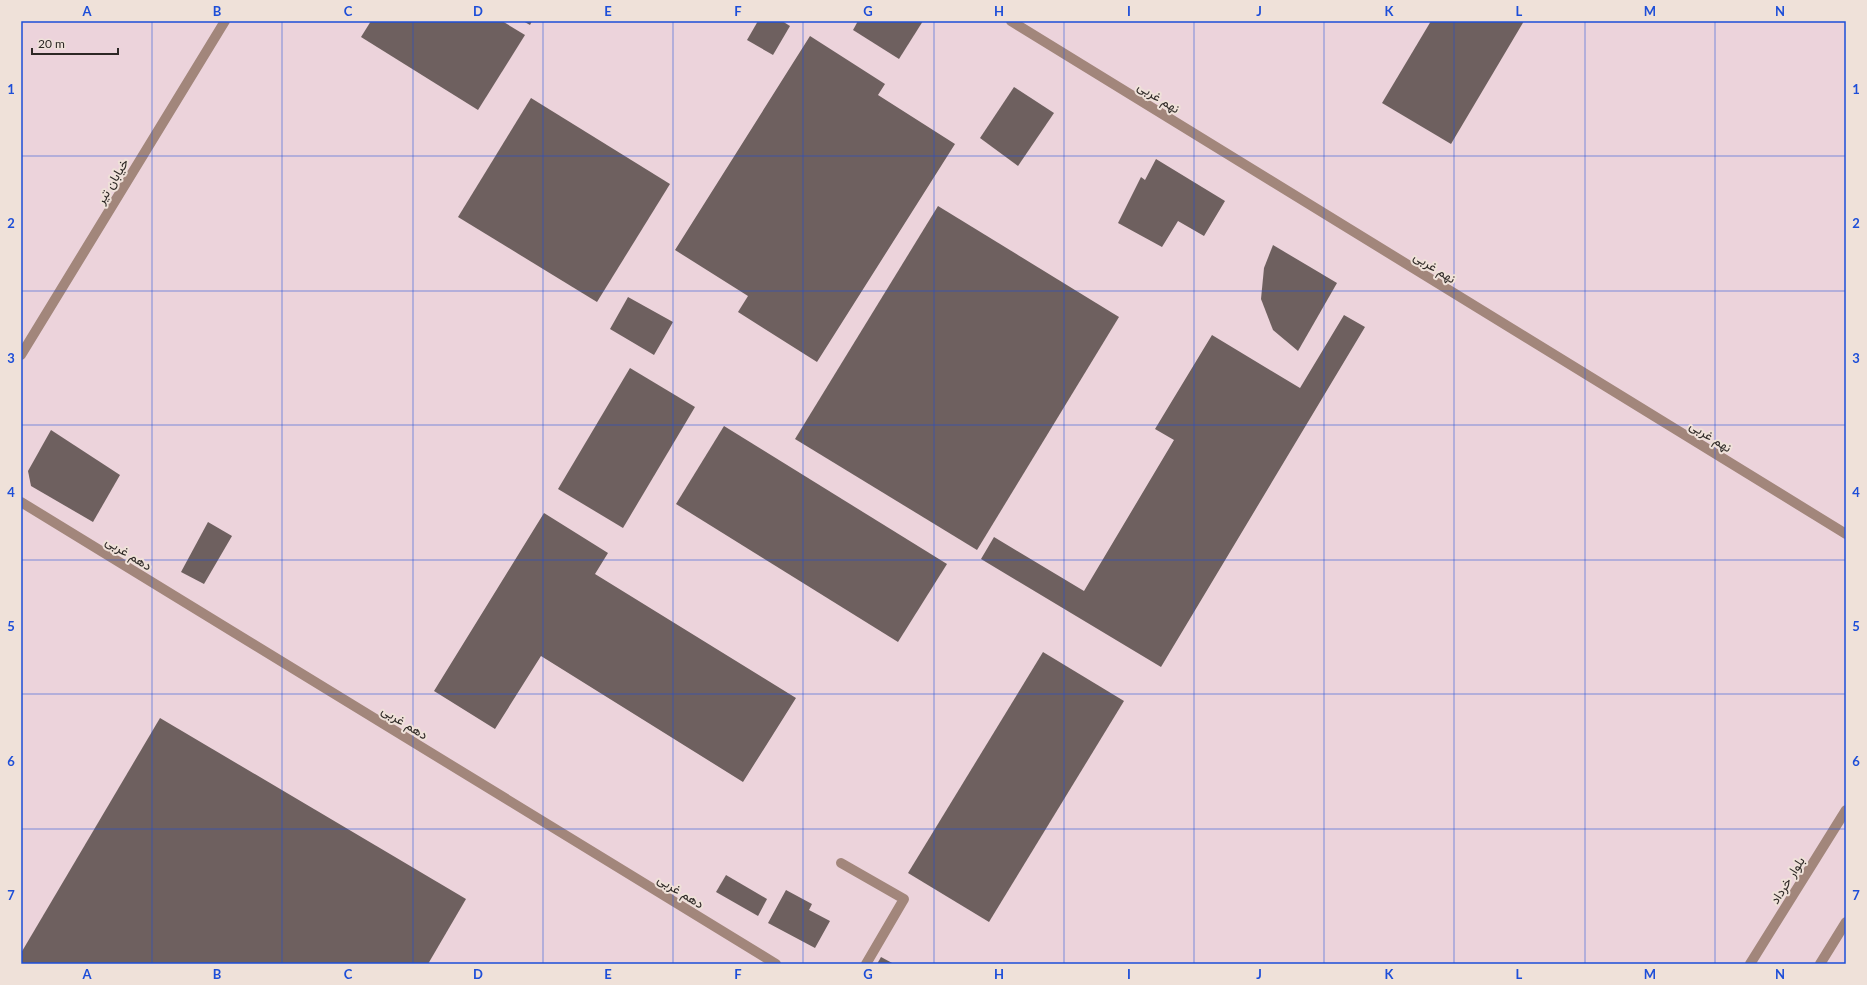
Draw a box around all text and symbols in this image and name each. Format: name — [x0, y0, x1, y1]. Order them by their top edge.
text: A — [81, 3, 92, 19]
text: B — [213, 3, 222, 19]
text: C — [344, 3, 353, 19]
text: D — [473, 3, 483, 19]
text: E — [604, 3, 612, 19]
text: F — [734, 3, 742, 19]
text: G — [863, 3, 873, 19]
text: H — [994, 3, 1004, 19]
text: I — [1127, 3, 1131, 19]
text: J — [1256, 3, 1262, 19]
text: K — [1385, 3, 1395, 19]
text: L — [1516, 3, 1523, 19]
text: M — [1644, 3, 1656, 19]
text: N — [1775, 3, 1785, 19]
scale bar — [32, 30, 118, 56]
text: 20 m — [38, 36, 65, 51]
street label: نهم غربی — [1134, 78, 1183, 117]
text: 1 — [7, 81, 15, 97]
text: 1 — [1852, 81, 1860, 97]
street label: خیابان تیر — [92, 155, 133, 208]
text: 2 — [7, 215, 15, 231]
text: 2 — [1852, 215, 1860, 231]
street label: نهم غربی — [1410, 248, 1459, 287]
text: 3 — [7, 350, 15, 366]
text: 3 — [1852, 350, 1860, 366]
street label: نهم غربی — [1686, 417, 1735, 456]
text: 4 — [7, 484, 15, 500]
text: 4 — [1852, 484, 1860, 500]
street label: دهم غربی — [102, 532, 155, 574]
text: 5 — [7, 618, 15, 634]
text: 5 — [1852, 618, 1860, 634]
street label: دهم غربی — [378, 701, 431, 743]
text: 6 — [7, 753, 15, 769]
text: 6 — [1852, 753, 1860, 769]
street label: بلوار خرداد — [1766, 853, 1809, 907]
street label: دهم غربی — [654, 870, 707, 912]
text: 7 — [7, 887, 15, 903]
text: 7 — [1852, 887, 1860, 903]
text: A — [81, 966, 92, 982]
text: B — [213, 966, 222, 982]
text: C — [344, 966, 353, 982]
text: D — [473, 966, 483, 982]
text: E — [604, 966, 612, 982]
text: F — [734, 966, 742, 982]
text: G — [863, 966, 873, 982]
text: H — [994, 966, 1004, 982]
text: I — [1127, 966, 1131, 982]
text: J — [1256, 966, 1262, 982]
text: K — [1385, 966, 1395, 982]
text: L — [1516, 966, 1523, 982]
text: M — [1644, 966, 1656, 982]
text: N — [1775, 966, 1785, 982]

